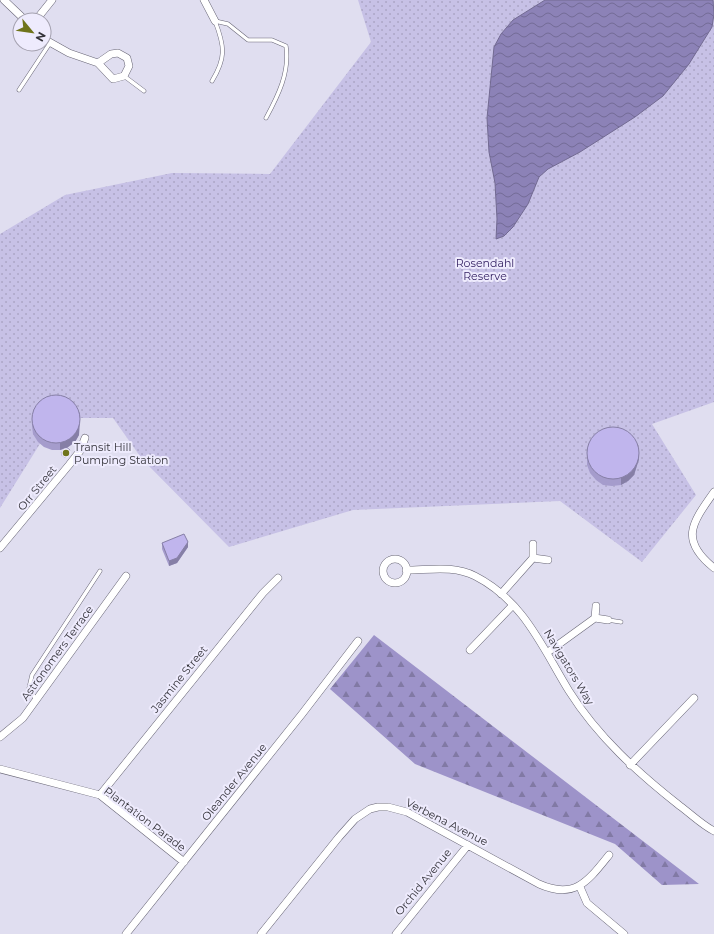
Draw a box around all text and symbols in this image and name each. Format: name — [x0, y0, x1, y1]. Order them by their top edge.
north arrow — [12, 12, 52, 52]
text: N — [32, 30, 49, 44]
park label: Rosendahl Reserve — [456, 256, 514, 283]
place label: Transit Hill Pumping Station — [74, 440, 169, 467]
marker: Transit Hill Pumping Station — [61, 448, 71, 458]
street label: Orr Street — [15, 462, 60, 513]
street label: Astronomers Terrace — [18, 602, 96, 703]
street label: Navigators Way — [541, 627, 597, 707]
street label: Jasmine Street — [147, 642, 211, 716]
street label: Oleander Avenue — [199, 740, 270, 824]
street label: Plantation Parade — [101, 784, 189, 855]
street label: Verbena Avenue — [404, 795, 491, 849]
street label: Orchid Avenue — [392, 846, 454, 918]

